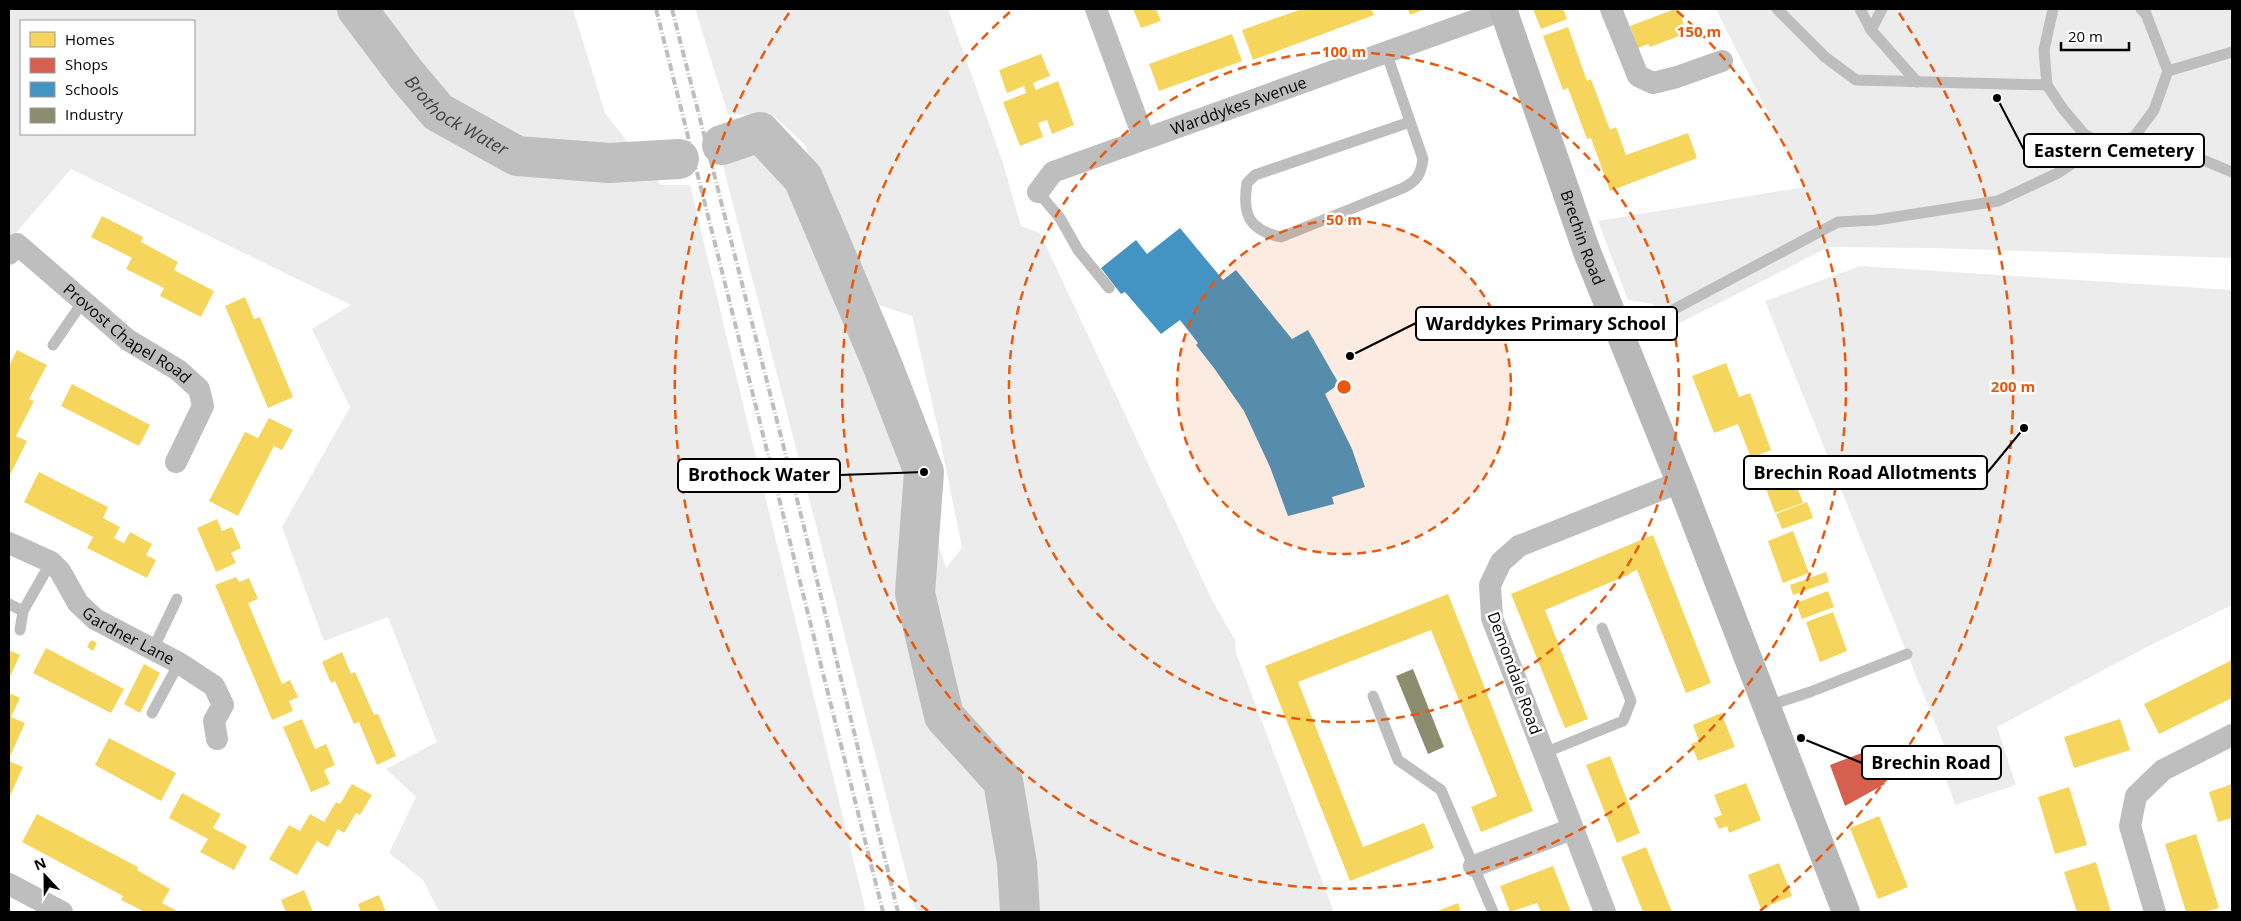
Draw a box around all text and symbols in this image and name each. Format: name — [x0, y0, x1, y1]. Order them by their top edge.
legend — [20, 20, 195, 135]
scale bar — [2061, 20, 2128, 52]
text: 150 m — [1677, 21, 1721, 41]
text: 20 m — [2068, 26, 2103, 46]
text: Homes — [65, 29, 115, 49]
text: 100 m — [1322, 41, 1366, 61]
text: Shops — [65, 54, 108, 74]
water label: Brothock Water — [400, 70, 513, 161]
street label: Warddykes Avenue — [1168, 71, 1309, 140]
text: Schools — [65, 79, 119, 99]
text: Industry — [65, 104, 123, 124]
callout: Eastern Cemetery — [2024, 134, 2204, 167]
text: Eastern Cemetery — [2034, 138, 2195, 162]
street label: Brechin Road — [1555, 187, 1610, 288]
text: 50 m — [1326, 209, 1362, 229]
street label: Provost Chapel Road — [59, 278, 196, 388]
callout: Warddykes Primary School — [1416, 307, 1677, 340]
text: Warddykes Primary School — [1426, 311, 1666, 335]
text: 200 m — [1991, 376, 2035, 396]
centre of rings — [1335, 378, 1353, 396]
callout: Brechin Road Allotments — [1744, 456, 1987, 489]
callout: Brothock Water — [678, 459, 840, 492]
text: Brechin Road Allotments — [1753, 460, 1977, 484]
text: Brothock Water — [688, 462, 830, 486]
street label: Gardner Lane — [77, 601, 178, 670]
street label: Demondale Road — [1483, 609, 1547, 737]
callout: Brechin Road — [1862, 746, 2001, 779]
text: Brechin Road — [1871, 750, 1991, 774]
north arrow — [20, 851, 70, 901]
text: N — [31, 853, 49, 874]

